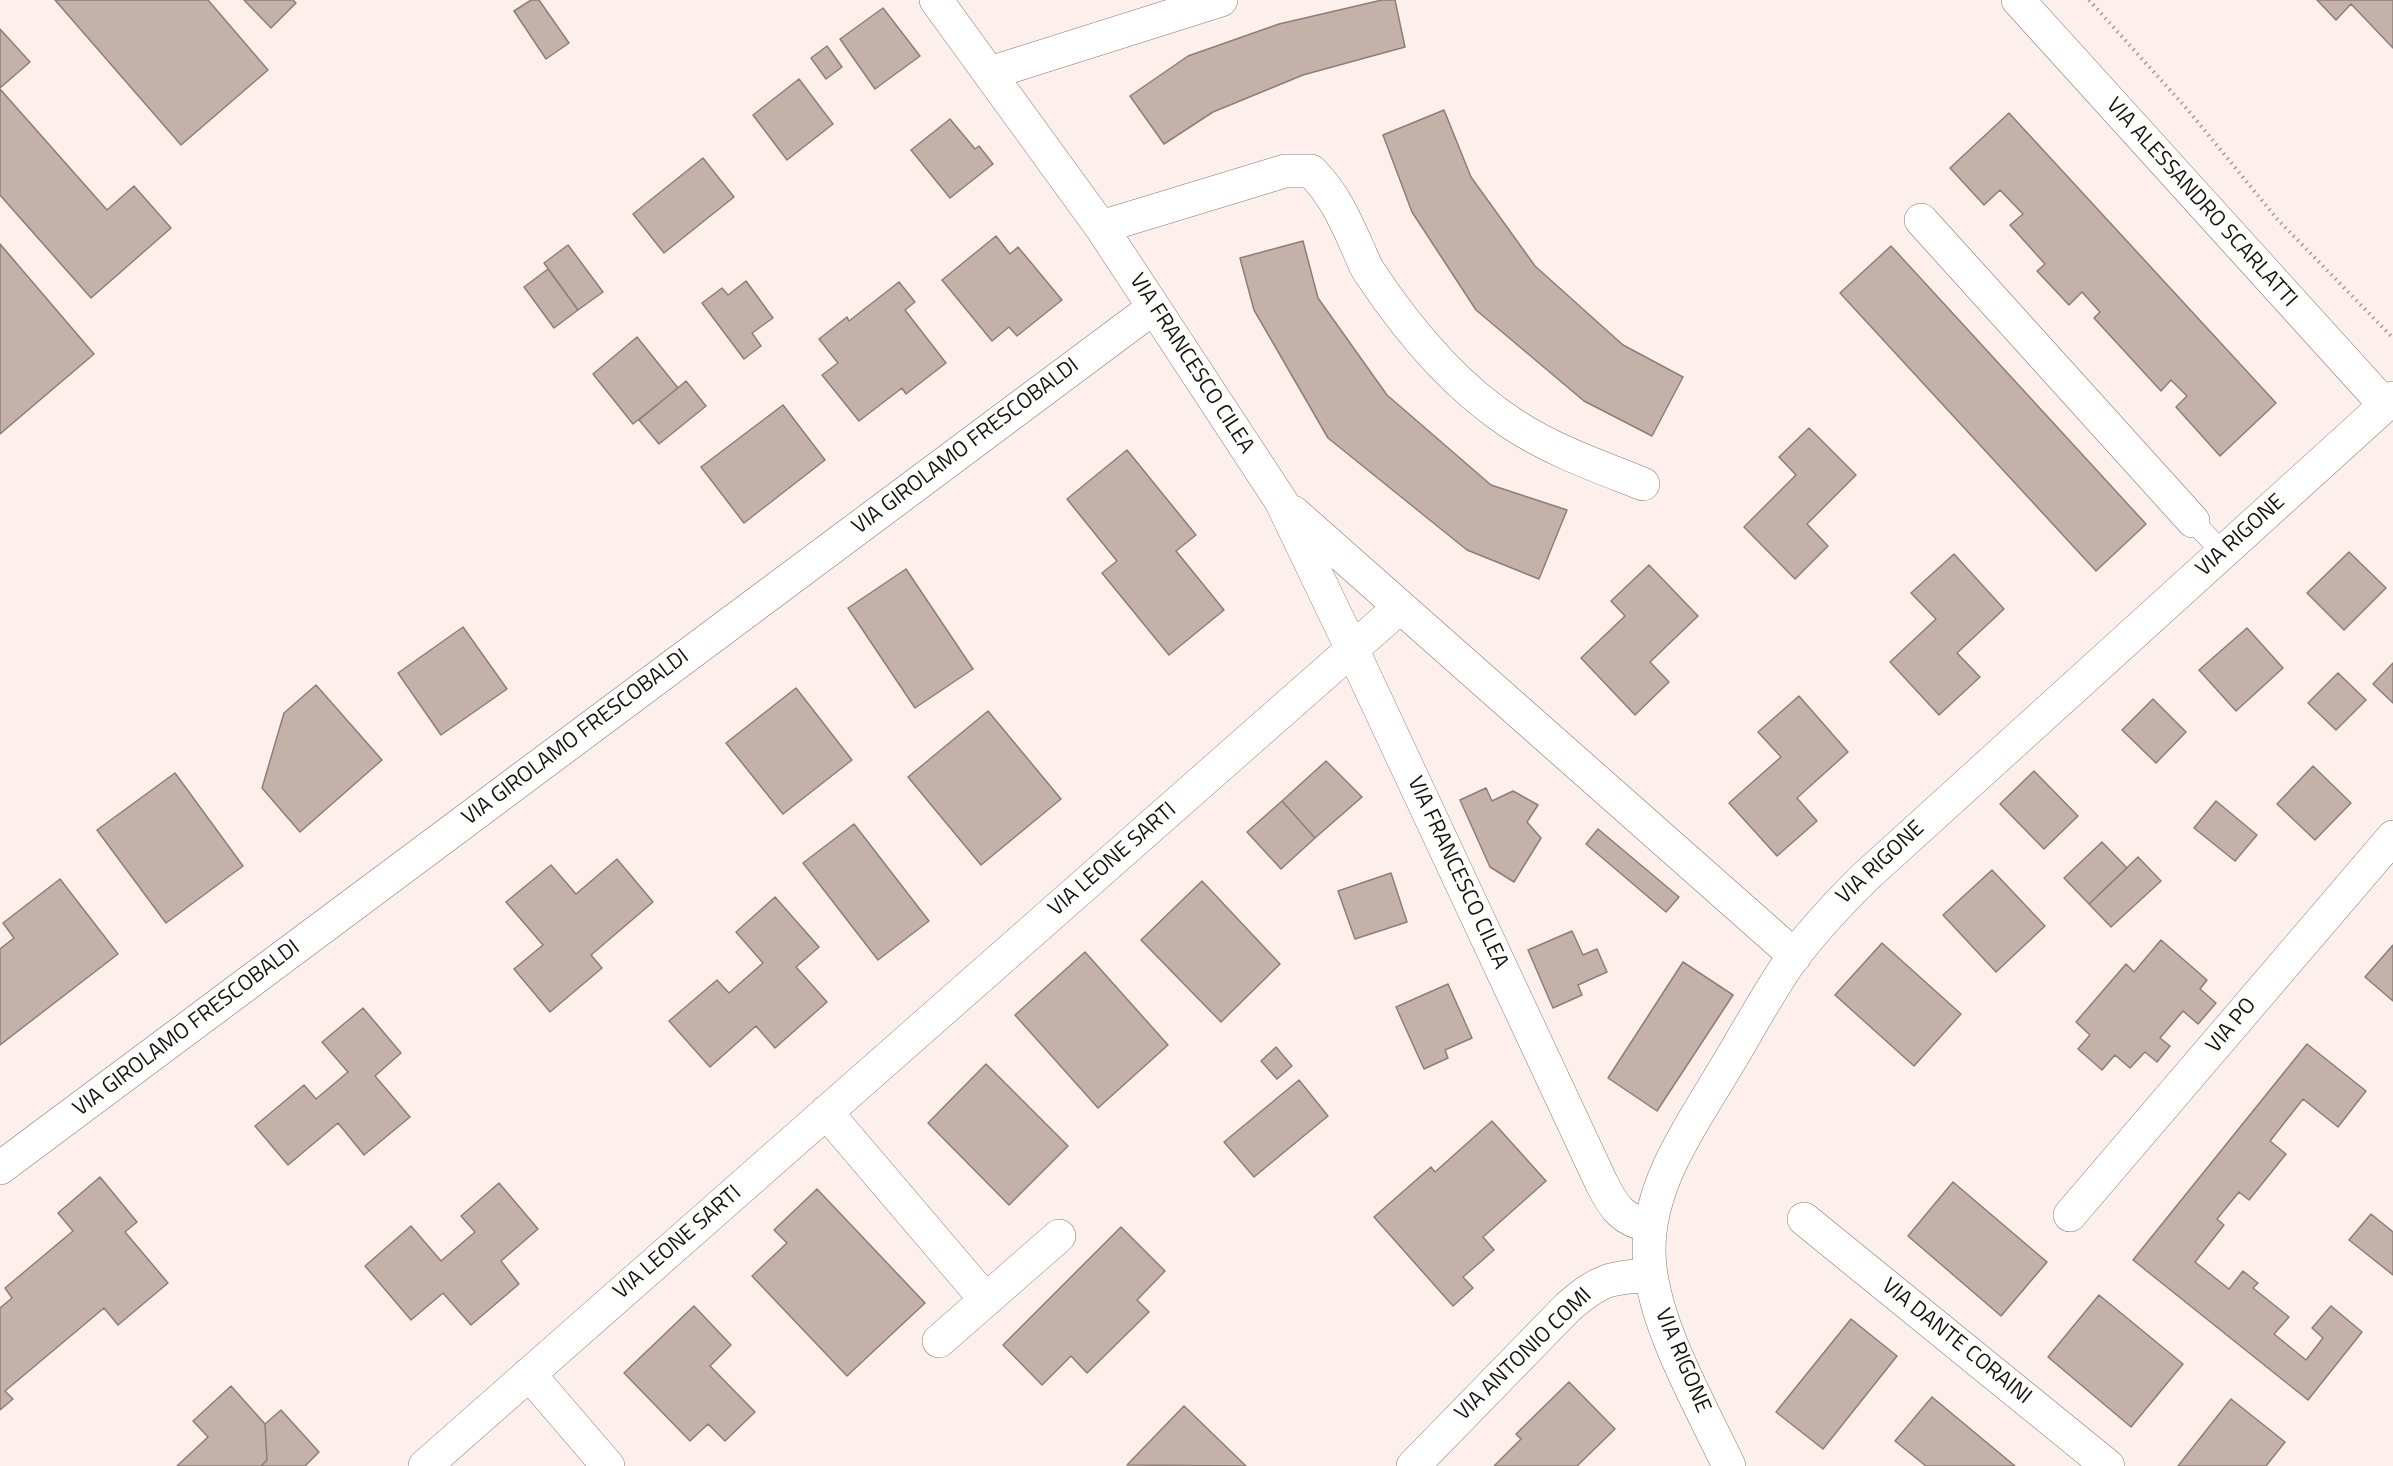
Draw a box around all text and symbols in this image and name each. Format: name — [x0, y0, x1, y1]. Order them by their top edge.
street label: VIA ALESSANDRO SCARLATTI — [2100, 93, 2302, 313]
street label: VIA FRANCESCO CILEA — [1123, 269, 1259, 459]
street label: VIA GIROLAMO FRESCOBALDI — [848, 353, 1084, 541]
street label: VIA RIGONE — [2191, 489, 2291, 583]
street label: VIA GIROLAMO FRESCOBALDI — [458, 644, 694, 832]
street label: VIA FRANCESCO CILEA — [1401, 773, 1513, 973]
street label: VIA LEONE SARTI — [1044, 797, 1182, 923]
street label: VIA RIGONE — [1832, 816, 1930, 910]
street label: VIA GIROLAMO FRESCOBALDI — [69, 935, 305, 1123]
street label: VIA PO — [2201, 993, 2263, 1059]
street label: VIA LEONE SARTI — [609, 1180, 747, 1306]
street label: VIA DANTE CORAINI — [1876, 1274, 2036, 1410]
street label: VIA ANTONIO COMI — [1450, 1283, 1598, 1427]
street label: VIA RIGONE — [1648, 1305, 1716, 1417]

